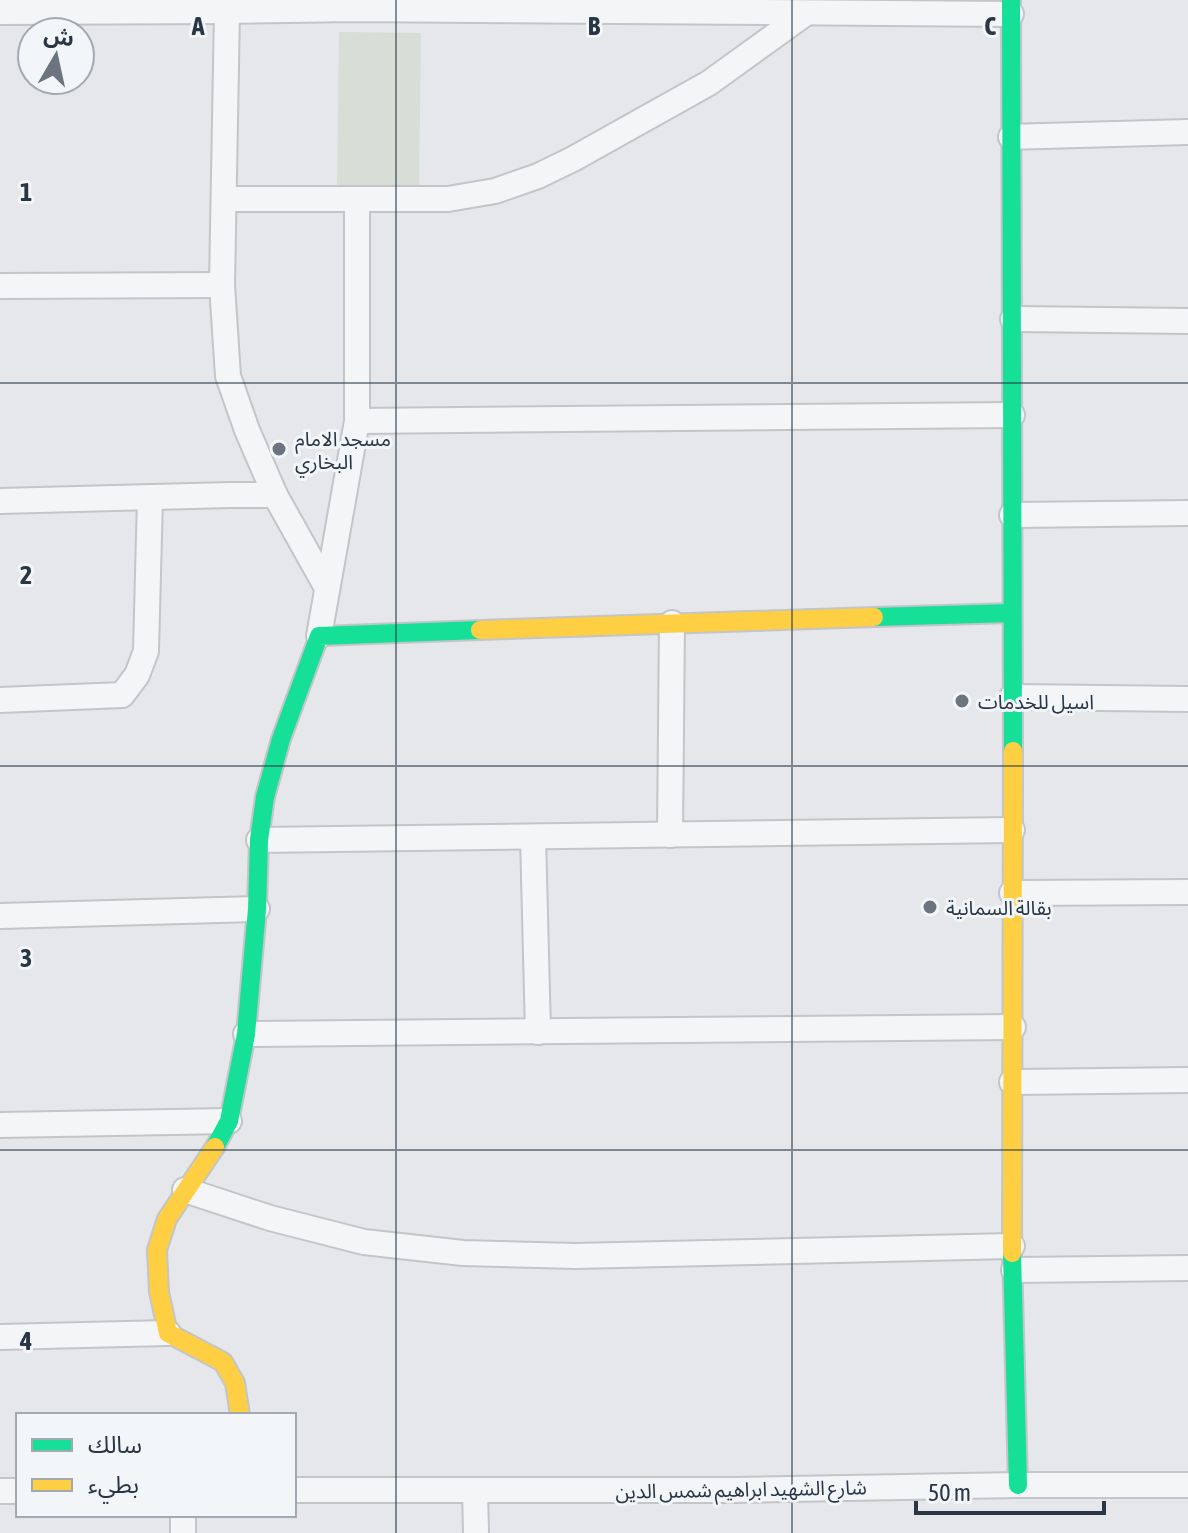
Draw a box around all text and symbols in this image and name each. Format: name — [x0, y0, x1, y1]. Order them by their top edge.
text: A — [191, 11, 205, 41]
text: B — [588, 11, 601, 41]
text: C — [984, 11, 996, 41]
north arrow — [16, 16, 96, 96]
text: ش — [42, 21, 76, 51]
text: 1 — [20, 177, 32, 207]
place label: مسجد الامام البخاري — [295, 427, 391, 477]
marker: مسجد الامام البخاري — [270, 440, 288, 458]
text: 2 — [20, 560, 32, 590]
place label: اسيل للخدمات — [978, 690, 1094, 714]
marker: اسيل للخدمات — [953, 692, 971, 710]
place label: بقالة السمانية — [946, 896, 1052, 919]
marker: بقالة السمانية — [921, 898, 939, 916]
text: 3 — [20, 943, 32, 973]
text: 4 — [19, 1326, 32, 1356]
legend — [16, 1413, 296, 1517]
text: سالك — [88, 1431, 142, 1458]
scale bar — [916, 1465, 1104, 1515]
text: بطيء — [88, 1471, 139, 1504]
street label: شارع الشهيد ابراهيم شمس الدين — [615, 1475, 867, 1507]
text: 50 m — [928, 1479, 971, 1506]

